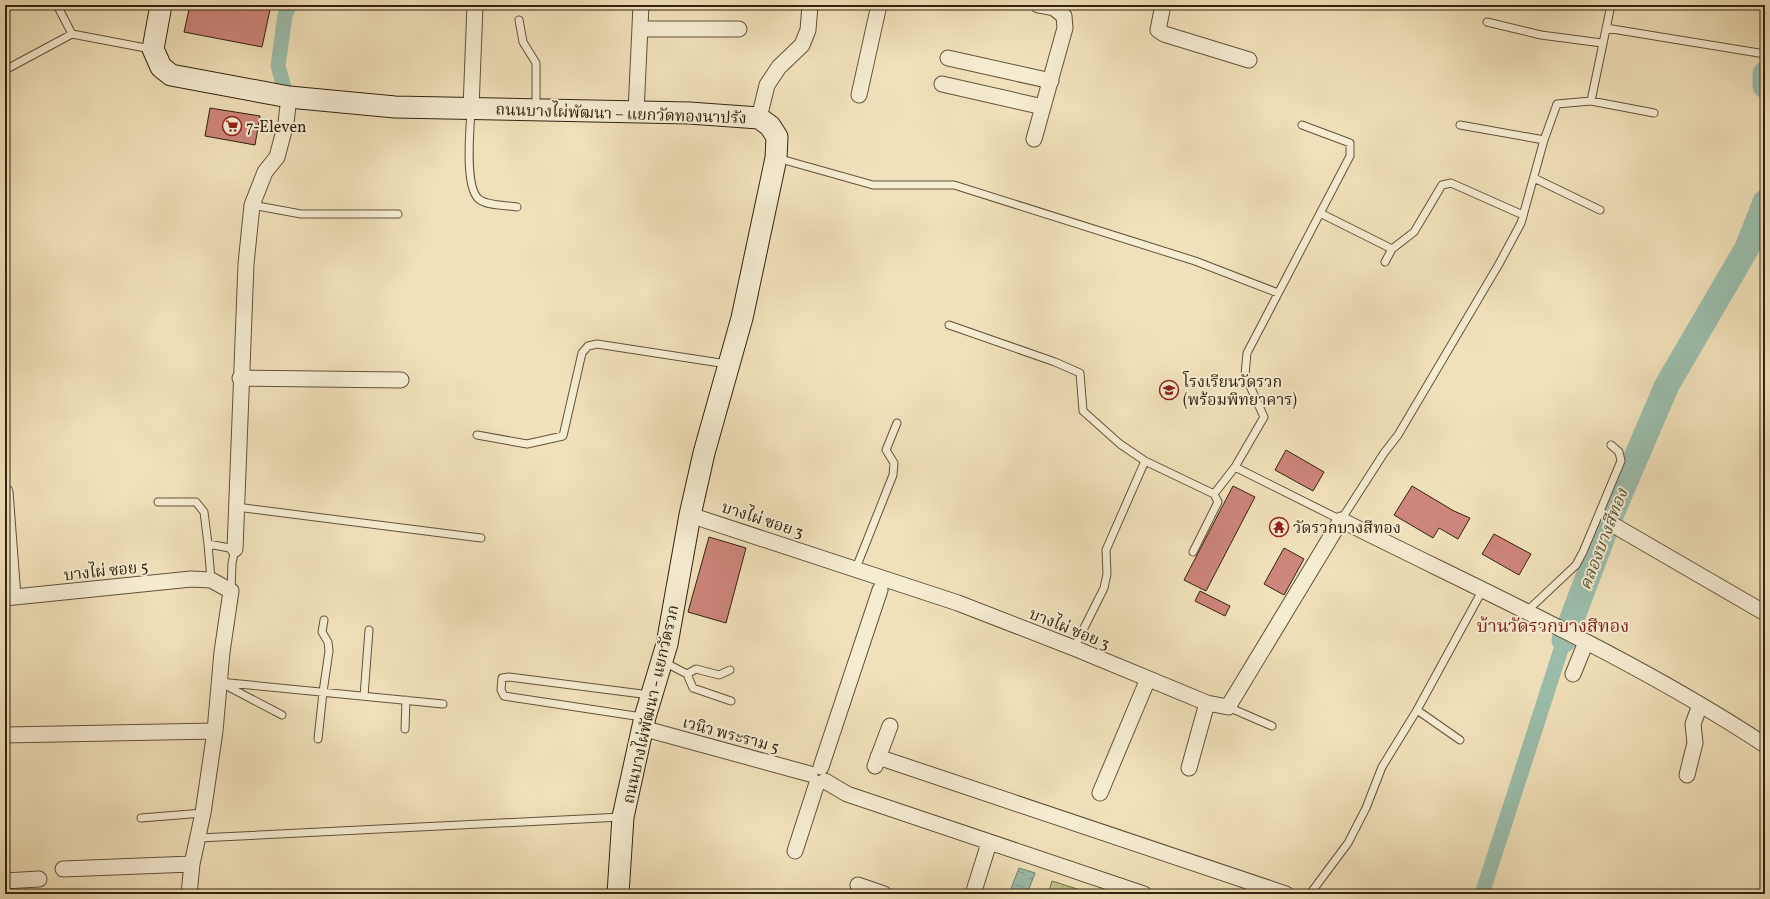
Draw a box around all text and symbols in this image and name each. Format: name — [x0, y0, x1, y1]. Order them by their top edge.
street label: ถนนบางไผ่พัฒนา – แยกวัดทองนาปรัง — [495, 99, 747, 130]
supermarket icon: 7-Eleven — [221, 115, 243, 137]
place label: 7-Eleven — [246, 117, 307, 139]
place label: โรงเรียนวัดรวก (พร้อมพิทยาคาร) — [1182, 371, 1297, 412]
school or university icon: โรงเรียนวัดรวก (พร้อมพิทยาคาร) — [1158, 379, 1180, 401]
water label: คลองบางสีทอง — [1575, 484, 1635, 593]
street label: บางไผ่ ซอย 3 — [719, 496, 807, 545]
temple icon: วัดรวกบางสีทอง — [1268, 516, 1290, 538]
place label: วัดรวกบางสีทอง — [1293, 518, 1401, 540]
street label: บางไผ่ ซอย 5 — [63, 556, 149, 587]
street label: ถนนบางไผ่พัฒนา - แยกวัดรวก — [617, 603, 686, 806]
street label: บางไผ่ ซอย 3 — [1026, 603, 1113, 656]
district label: บ้านวัดรวกบางสีทอง — [1477, 615, 1629, 640]
street label: เวนิว พระราม 5 — [680, 712, 781, 759]

